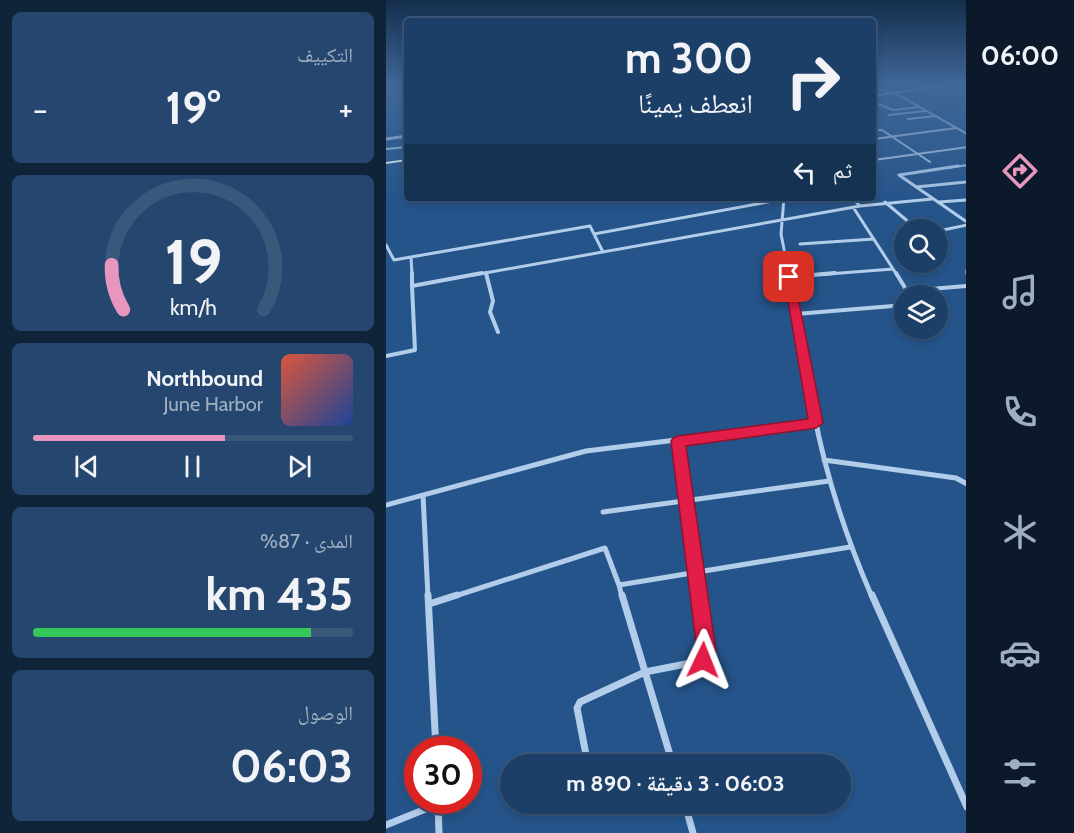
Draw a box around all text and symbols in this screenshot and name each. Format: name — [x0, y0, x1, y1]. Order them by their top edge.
text: 300 m — [625, 32, 753, 84]
text: 06:00 — [981, 39, 1059, 72]
icon: right — [774, 42, 852, 120]
text: التكييف — [297, 43, 353, 67]
text: 19° — [166, 81, 220, 135]
text: انعطف يمينًا — [638, 87, 753, 120]
text: − — [33, 89, 48, 129]
text: + — [338, 89, 353, 129]
icon: directions — [999, 150, 1041, 192]
icon: left — [788, 156, 821, 189]
text: ثم — [833, 157, 852, 184]
map controls — [894, 219, 948, 339]
button: search — [894, 219, 948, 273]
text: 19 — [164, 224, 222, 300]
pin — [763, 251, 814, 302]
icon: arrive — [772, 260, 805, 293]
icon: music — [999, 271, 1041, 313]
button: layers — [894, 285, 948, 339]
text: km/h — [170, 295, 216, 321]
text: Northbound — [146, 365, 263, 392]
icon: phone — [999, 391, 1041, 433]
text: June Harbor — [163, 392, 263, 416]
icon: previous — [70, 450, 103, 483]
icon: pause — [176, 450, 209, 483]
icon: next — [283, 450, 316, 483]
icon: climate — [999, 511, 1041, 553]
text: المدى · 87% — [260, 529, 353, 553]
text: 435 km — [206, 567, 353, 621]
position arrow — [671, 628, 735, 692]
icon: car — [999, 632, 1041, 674]
text: الوصول — [298, 701, 353, 725]
speed limit sign: 30 — [404, 736, 482, 814]
text: 06:03 — [230, 739, 353, 793]
icon: filters — [999, 752, 1041, 794]
text: 06:03 · 3 دقيقة · 890 m — [566, 770, 785, 797]

